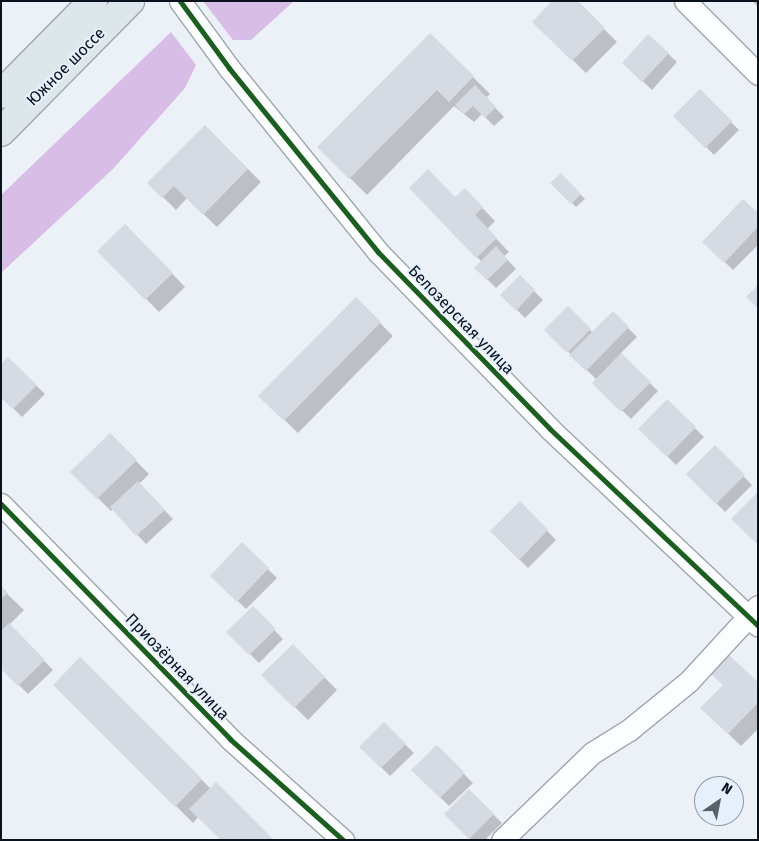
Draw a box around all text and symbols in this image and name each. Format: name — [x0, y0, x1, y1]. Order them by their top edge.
street label: Южное шоссе — [23, 24, 109, 110]
street label: Белозерская улица — [404, 261, 518, 379]
street label: Приозёрная улица — [121, 610, 233, 724]
north arrow — [694, 776, 744, 826]
text: N — [718, 779, 735, 798]

